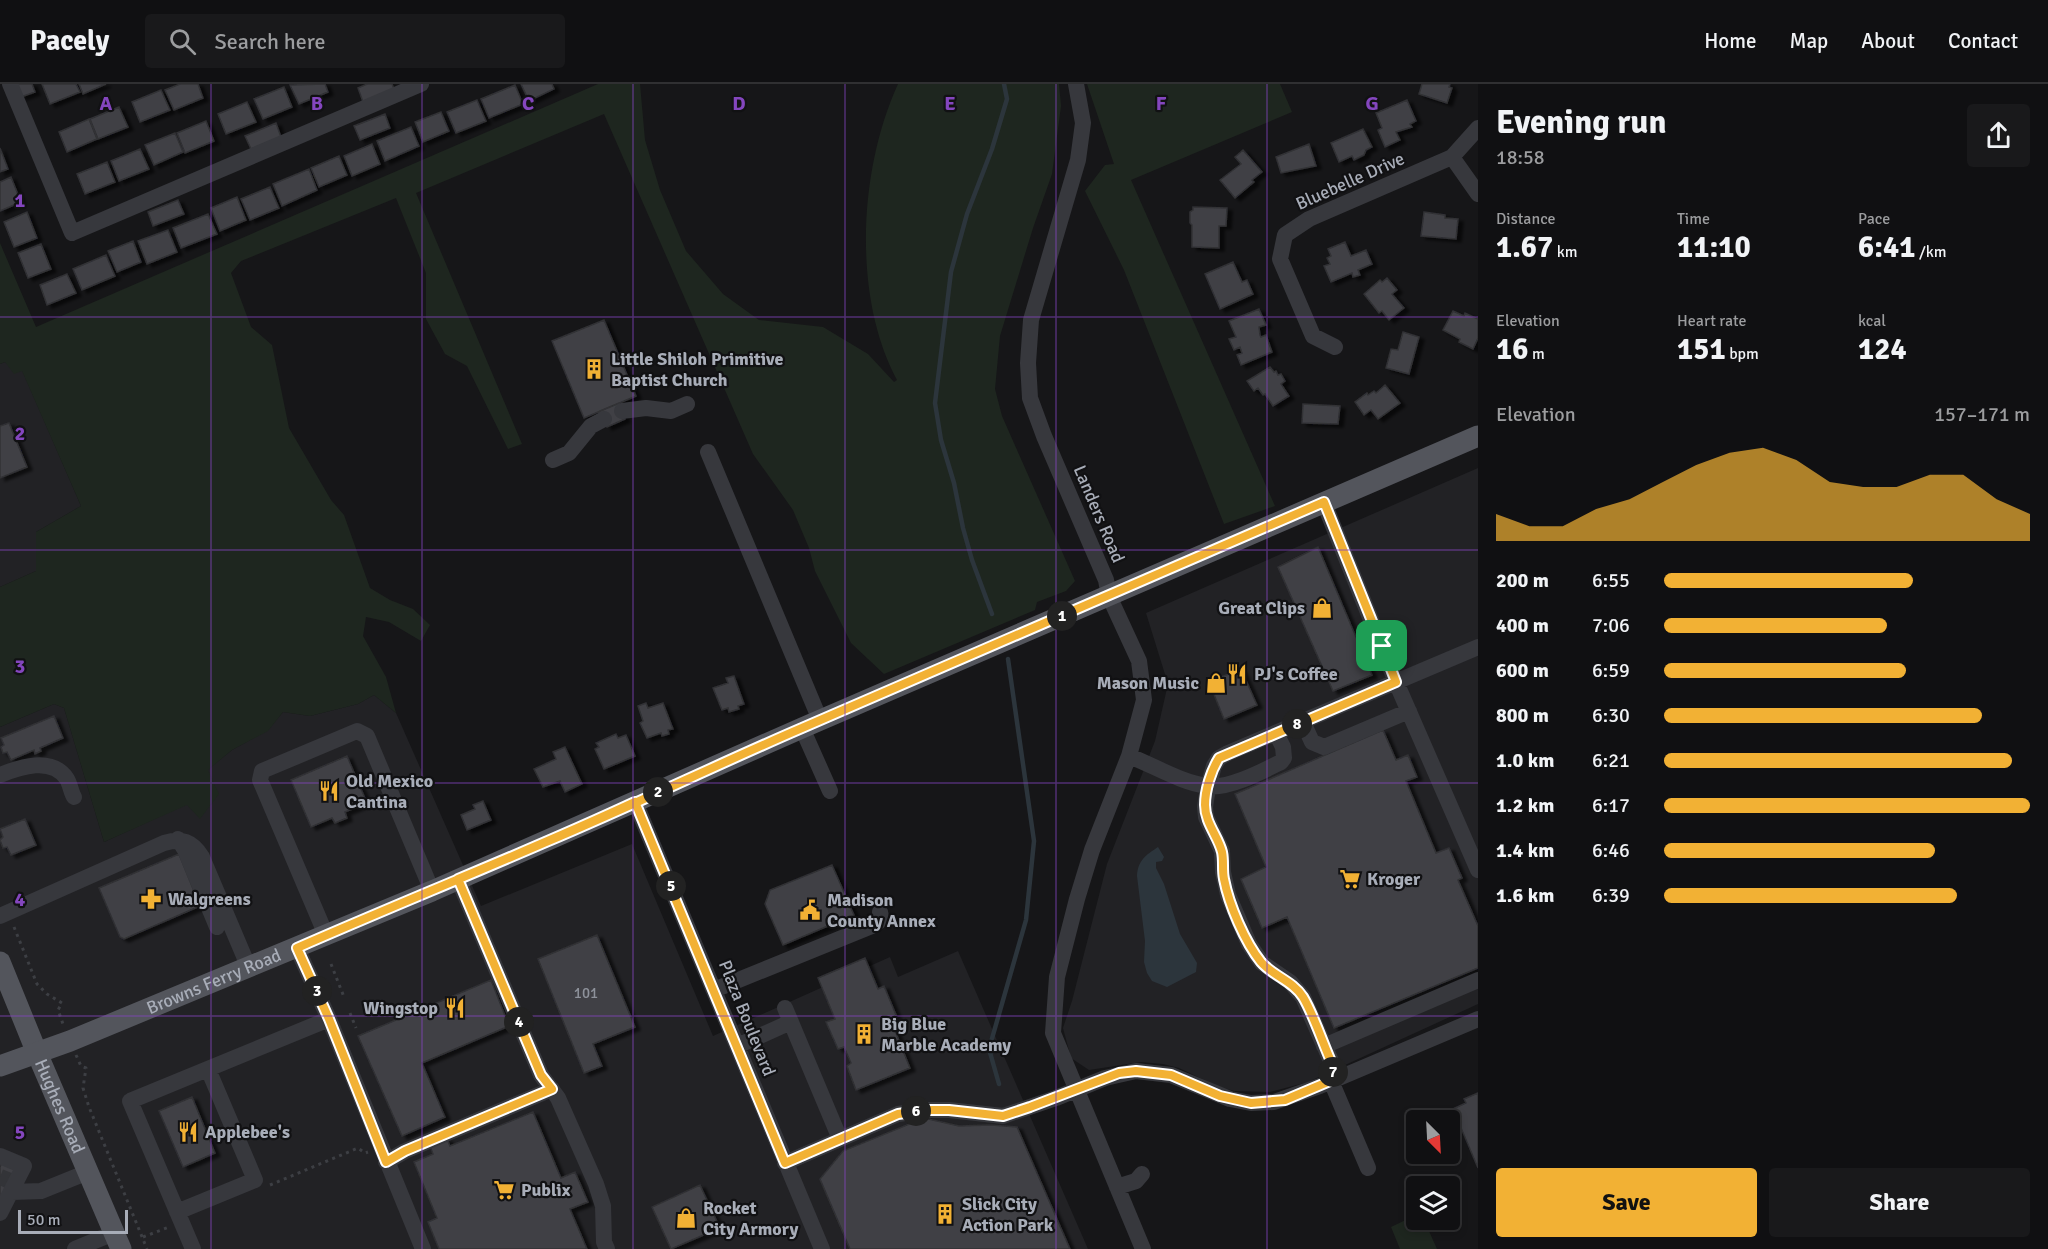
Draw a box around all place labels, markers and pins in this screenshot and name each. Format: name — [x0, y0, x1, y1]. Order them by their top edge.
place label: Little Shiloh Primitive Baptist Church — [611, 348, 784, 391]
building icon: Little Shiloh Primitive Baptist Church — [582, 357, 606, 381]
shop icon: Great Clips — [1310, 596, 1334, 620]
place label: Great Clips — [1218, 597, 1305, 619]
pin: 1 — [1047, 601, 1077, 631]
pin — [1356, 620, 1407, 671]
restaurant icon: PJ's Coffee — [1225, 662, 1249, 686]
place label: PJ's Coffee — [1254, 663, 1338, 685]
shop icon: Mason Music — [1204, 671, 1228, 695]
place label: Mason Music — [1097, 672, 1199, 694]
pin: 8 — [1282, 709, 1312, 739]
place label: Old Mexico Cantina — [346, 770, 433, 813]
pin: 2 — [643, 777, 673, 807]
restaurant icon: Old Mexico Cantina — [317, 779, 341, 803]
supermarket icon: Kroger — [1338, 867, 1362, 891]
place label: Kroger — [1367, 868, 1421, 890]
pin: 5 — [656, 871, 686, 901]
pharmacy icon: Walgreens — [139, 887, 163, 911]
place label: Walgreens — [168, 888, 251, 910]
place label: Madison County Annex — [827, 889, 936, 932]
public building icon: Madison County Annex — [798, 898, 822, 922]
pin: 3 — [302, 976, 332, 1006]
restaurant icon: Wingstop — [443, 996, 467, 1020]
place label: Wingstop — [363, 997, 438, 1019]
pin: 4 — [504, 1007, 534, 1037]
place label: Big Blue Marble Academy — [881, 1013, 1011, 1056]
building icon: Big Blue Marble Academy — [852, 1022, 876, 1046]
pin: 7 — [1318, 1057, 1348, 1087]
pin: 6 — [901, 1096, 931, 1126]
restaurant icon: Applebee's — [176, 1120, 200, 1144]
place label: Applebee's — [205, 1121, 290, 1143]
supermarket icon: Publix — [492, 1178, 516, 1202]
place label: Publix — [521, 1179, 571, 1201]
place label: Slick City Action Park — [962, 1193, 1054, 1236]
place label: Rocket City Armory — [703, 1197, 798, 1240]
building icon: Slick City Action Park — [933, 1202, 957, 1226]
shop icon: Rocket City Armory — [674, 1206, 698, 1230]

